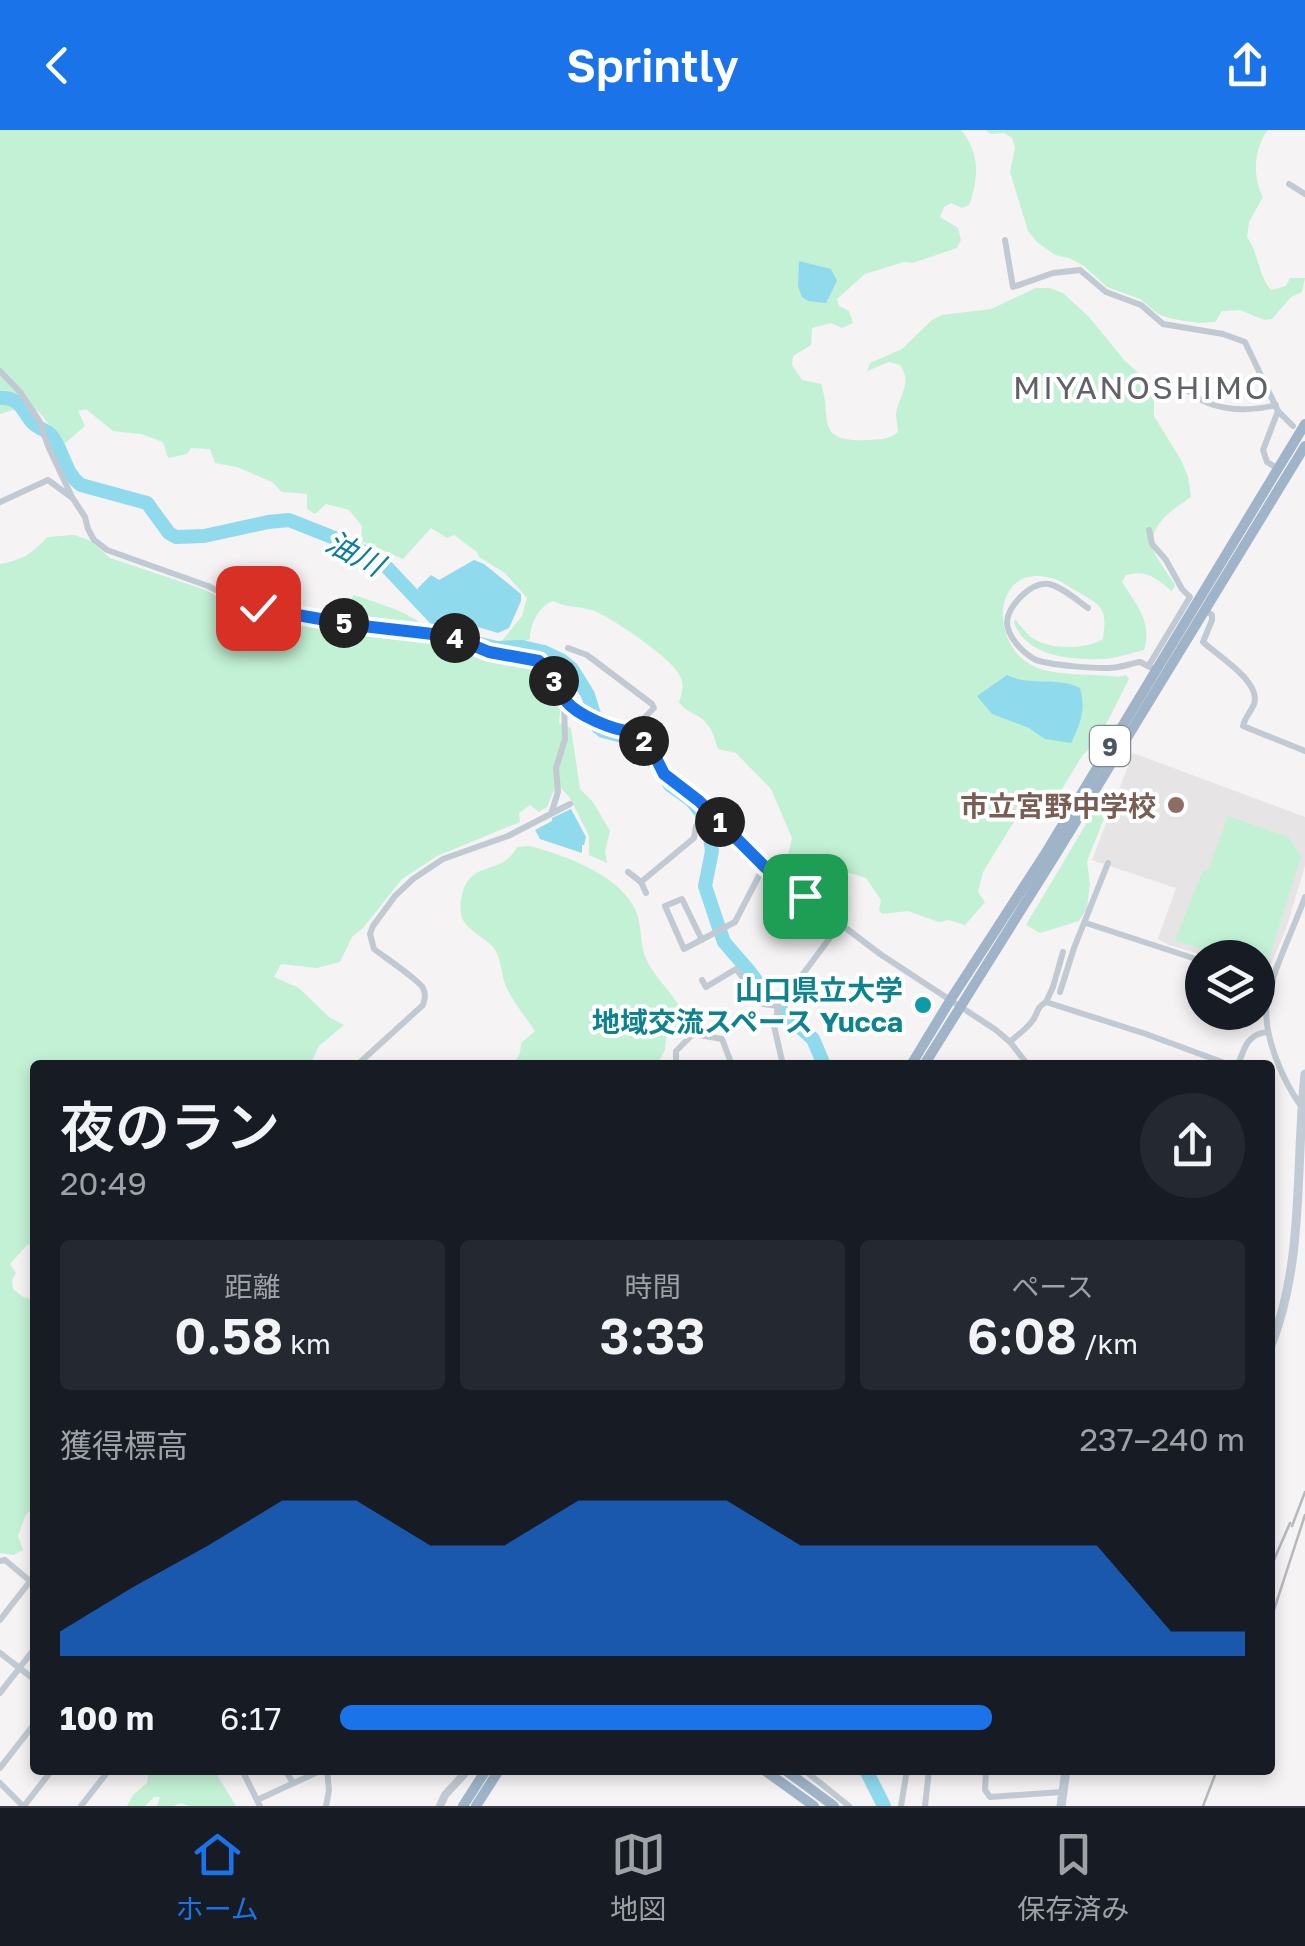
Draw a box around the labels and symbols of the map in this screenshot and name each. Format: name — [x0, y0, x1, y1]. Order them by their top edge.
district label: MIYANOSHIMO — [1013, 368, 1271, 406]
water label: 油川 — [320, 523, 393, 584]
pin — [216, 566, 301, 651]
pin: 5 — [319, 598, 369, 648]
pin: 4 — [430, 613, 480, 663]
pin: 3 — [529, 656, 579, 706]
pin: 2 — [619, 716, 669, 766]
road number: 9 — [1090, 726, 1130, 766]
place label: 市立宮野中学校 — [960, 789, 1156, 822]
marker: 市立宮野中学校 — [1165, 794, 1187, 816]
pin: 1 — [695, 797, 745, 847]
pin — [763, 854, 848, 939]
place label: 山口県立大学 地域交流スペース Yucca — [592, 973, 903, 1038]
marker: 山口県立大学 地域交流スペース Yucca — [912, 994, 934, 1016]

